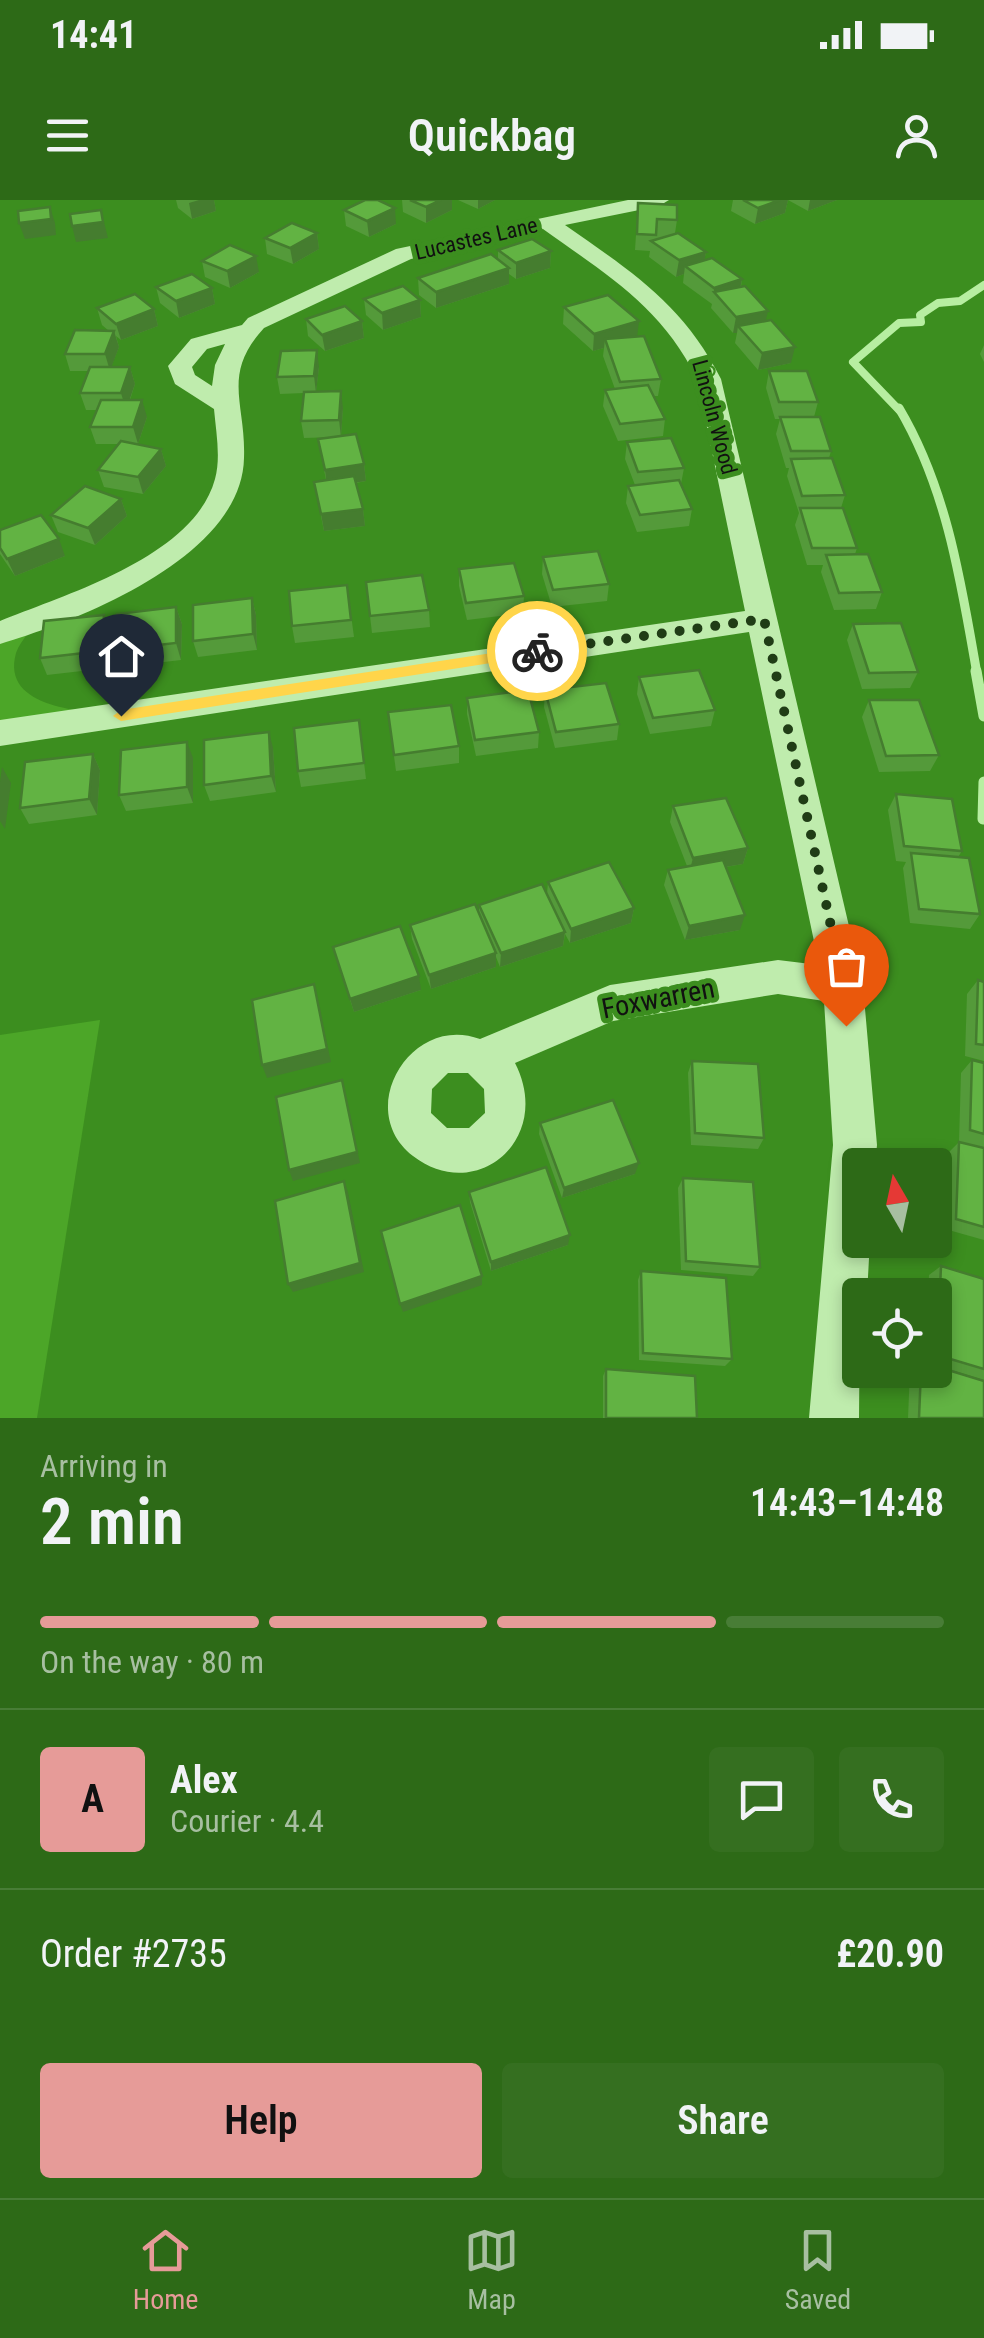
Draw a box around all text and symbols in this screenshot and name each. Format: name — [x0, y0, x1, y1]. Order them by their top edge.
text: 14:41 — [50, 13, 137, 57]
icon: menu — [40, 108, 95, 163]
icon: person — [889, 108, 944, 163]
text: Quickbag — [408, 109, 576, 162]
street label: Lucastes Lane — [412, 212, 540, 265]
street label: Lincoln Wood — [687, 357, 742, 477]
courier — [487, 601, 587, 701]
pin — [79, 614, 164, 717]
icon: bike — [510, 624, 565, 679]
icon: home — [94, 629, 149, 684]
pin — [804, 924, 889, 1027]
icon: bag — [819, 939, 874, 994]
street label: Foxwarren — [599, 971, 717, 1026]
north arrow — [842, 1148, 952, 1258]
map controls — [842, 1148, 952, 1388]
button: locate — [842, 1278, 952, 1388]
text: Arriving in — [40, 1447, 168, 1485]
text: 14:43–14:48 — [750, 1481, 944, 1525]
text: 2 min — [40, 1484, 184, 1560]
text: On the way · 80 m — [40, 1643, 264, 1681]
button: chat — [709, 1747, 814, 1852]
button: phone — [839, 1747, 944, 1852]
text: Alex — [170, 1758, 238, 1802]
text: A — [81, 1777, 104, 1821]
text: Courier · 4.4 — [170, 1802, 324, 1840]
text: Order #2735 — [40, 1932, 227, 1976]
text: £20.90 — [836, 1932, 944, 1976]
button: Help — [40, 2063, 482, 2178]
button: Share — [502, 2063, 944, 2178]
tab: Home — [133, 2223, 198, 2316]
tab: Map — [464, 2223, 519, 2316]
tab: Saved — [785, 2223, 851, 2316]

